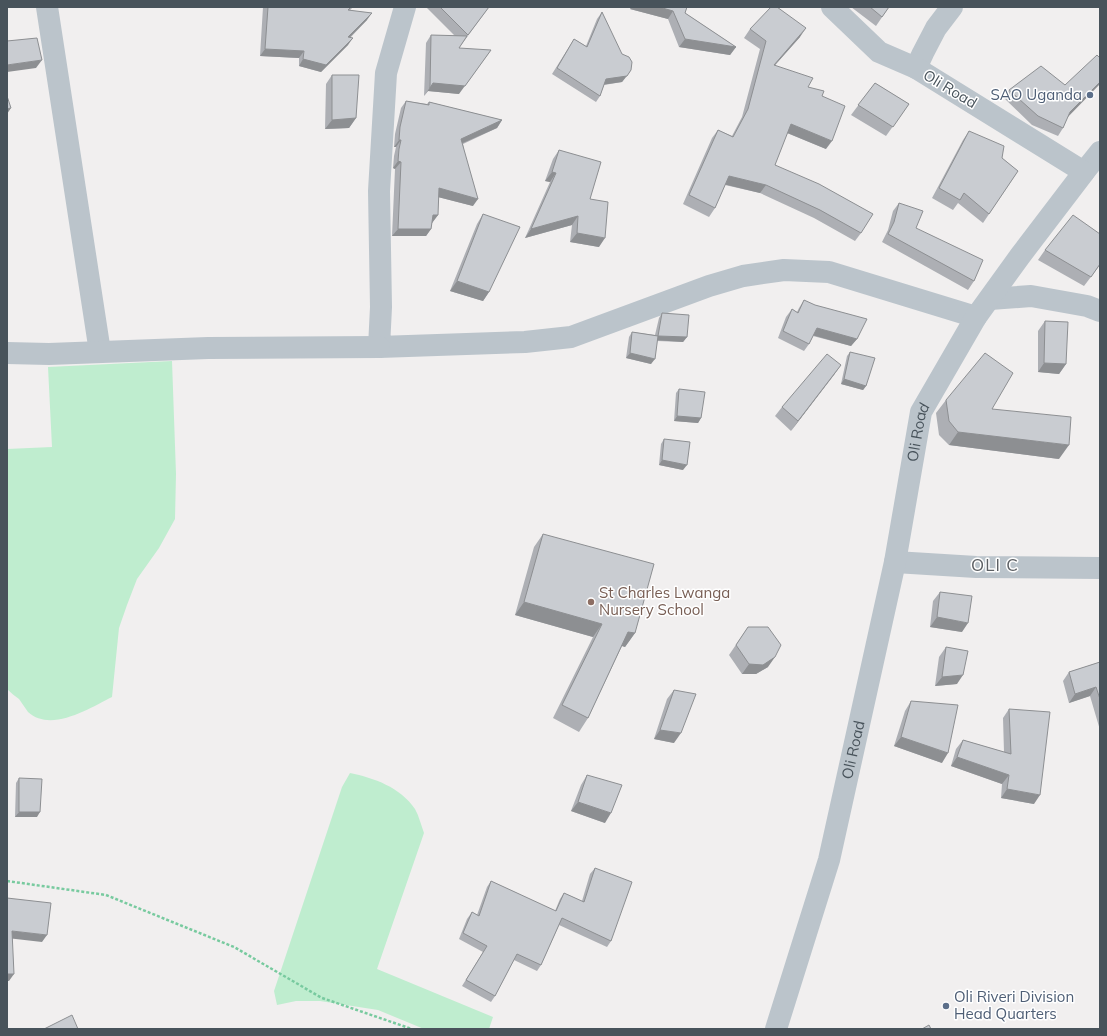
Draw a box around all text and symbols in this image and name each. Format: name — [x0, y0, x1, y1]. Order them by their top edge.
street label: Oli Road — [920, 65, 981, 112]
place label: SAO Uganda — [991, 85, 1082, 104]
marker: SAO Uganda — [1085, 90, 1095, 100]
street label: Oli Road — [903, 399, 933, 463]
district label: OLI C — [971, 554, 1019, 575]
place label: St Charles Lwanga Nursery School — [599, 583, 730, 619]
marker: St Charles Lwanga Nursery School — [586, 597, 596, 607]
street label: Oli Road — [837, 719, 869, 781]
place label: Oli Riveri Division Head Quarters — [954, 987, 1074, 1023]
marker: Oli Riveri Division Head Quarters — [941, 1001, 951, 1011]

